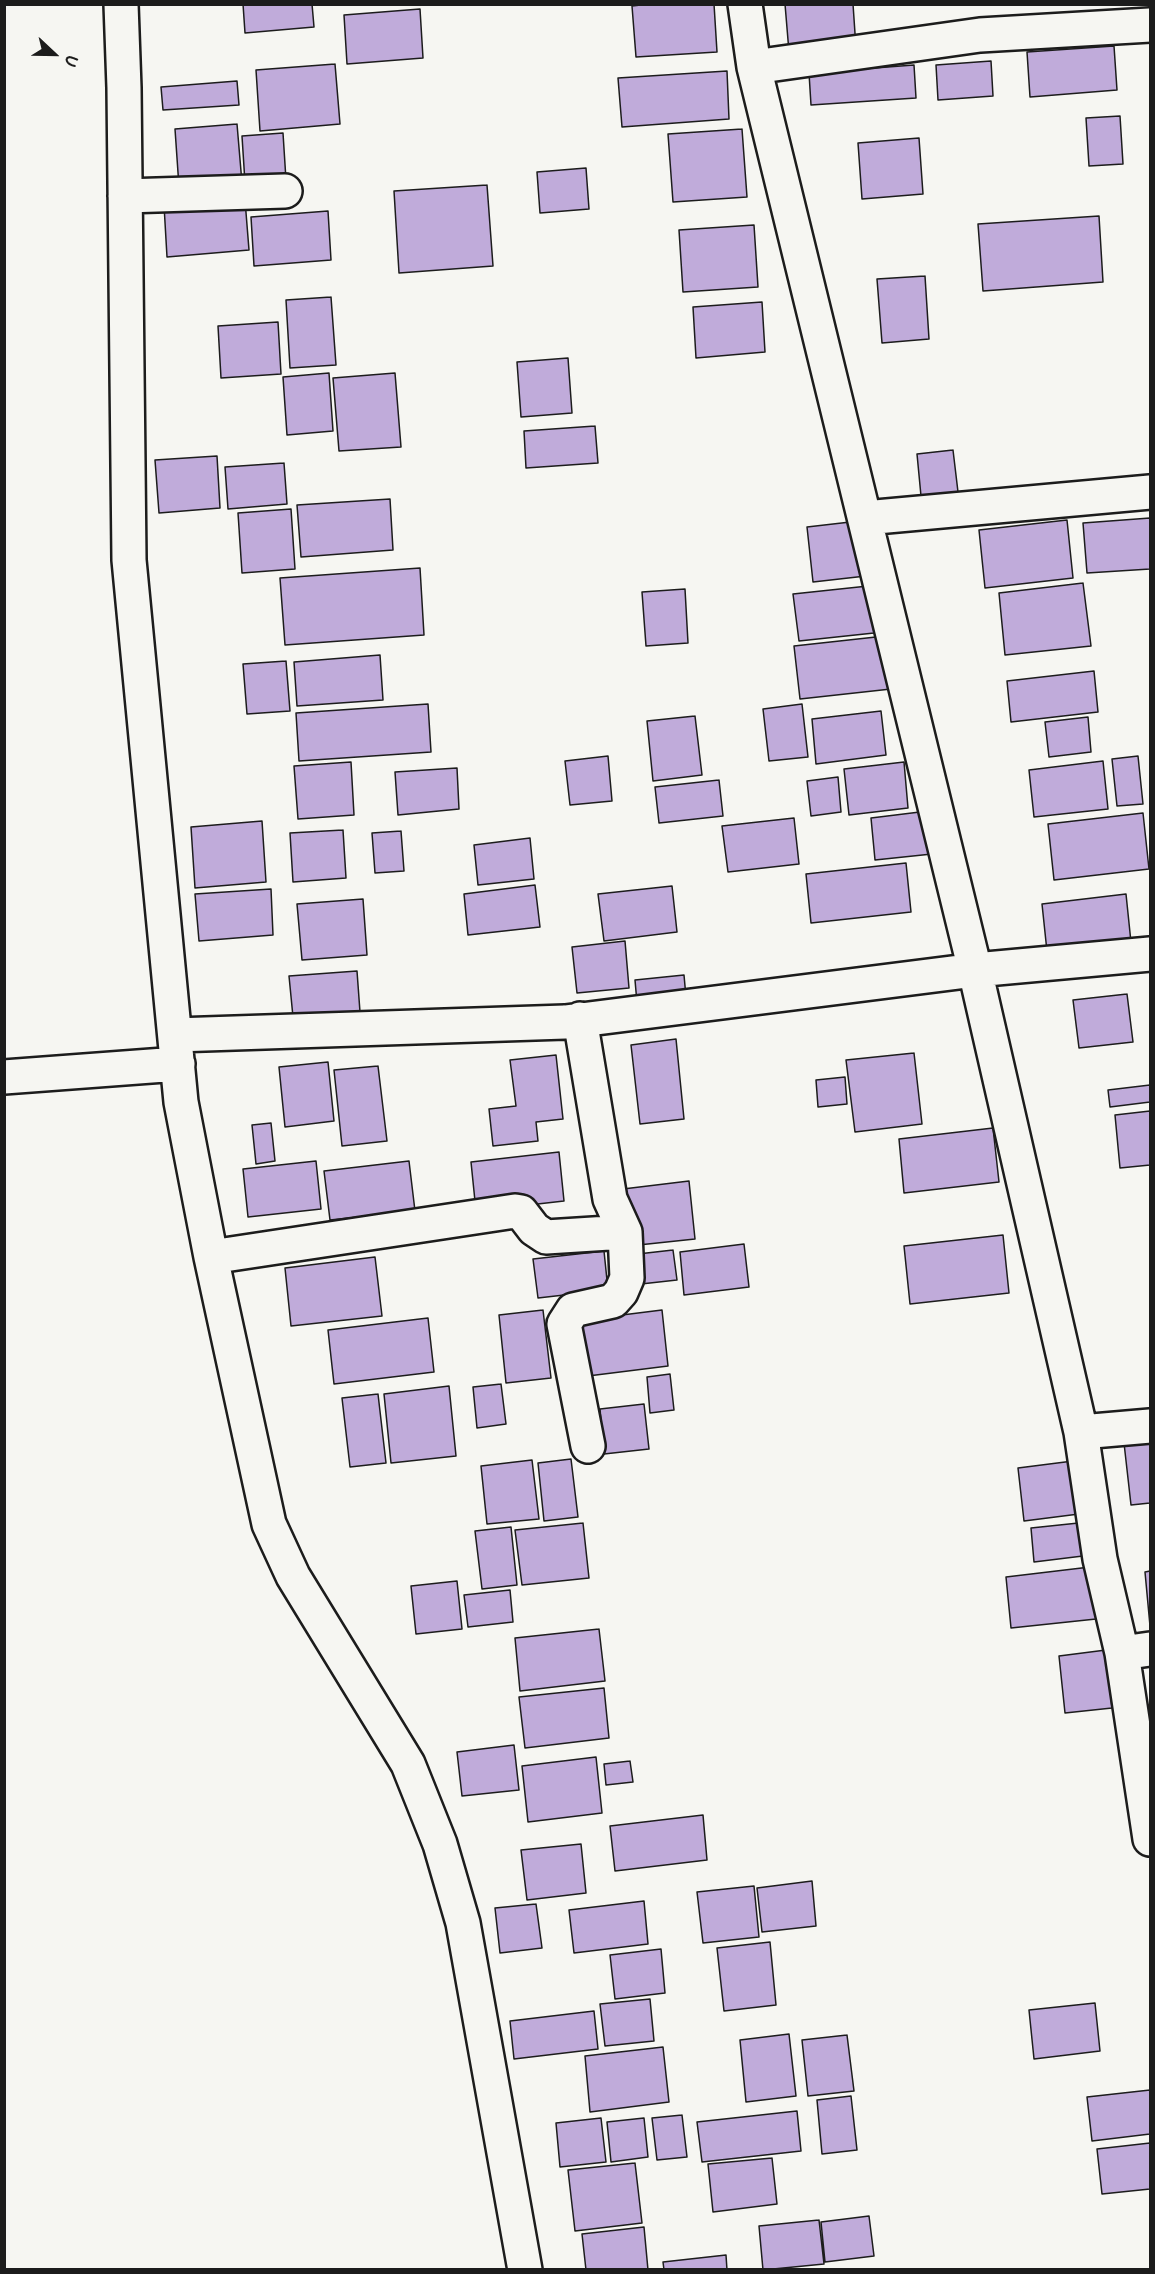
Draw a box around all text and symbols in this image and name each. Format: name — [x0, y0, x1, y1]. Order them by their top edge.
north arrow — [24, 24, 84, 84]
text: U — [59, 52, 82, 69]

